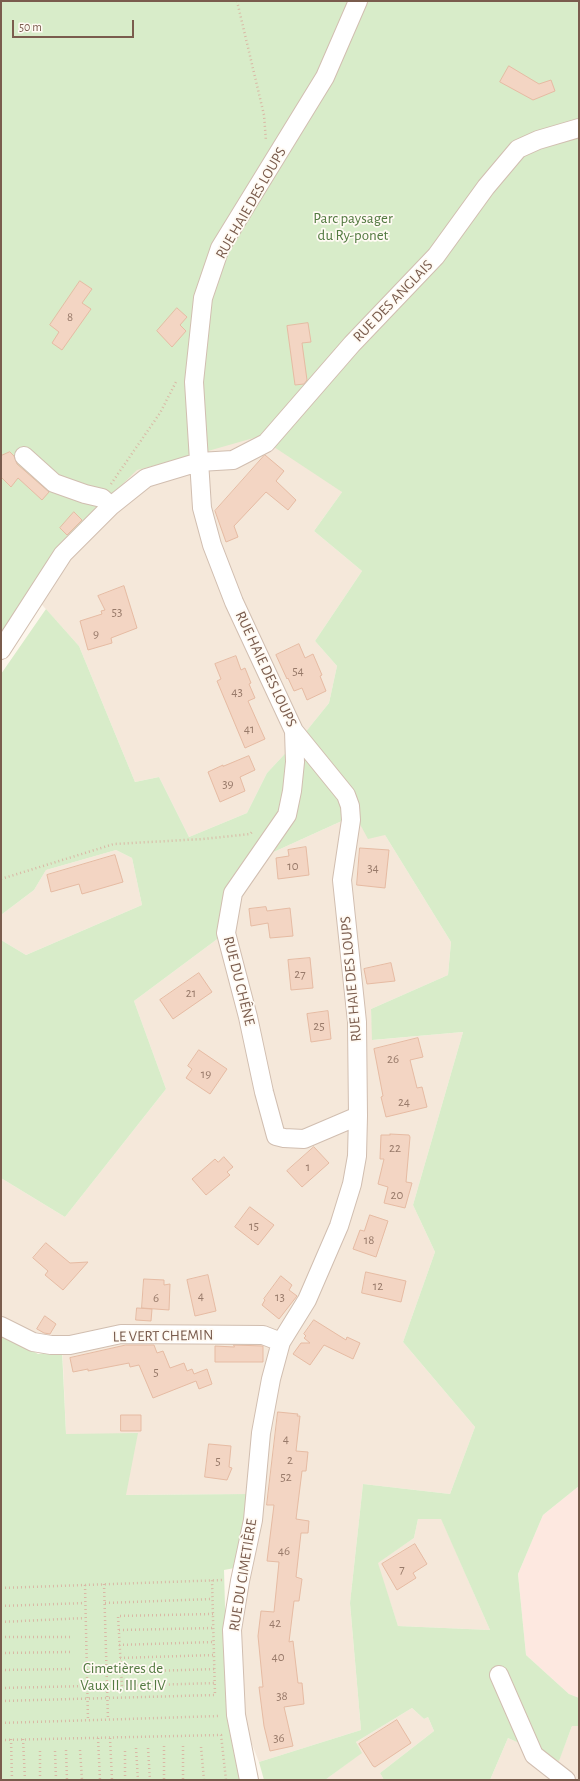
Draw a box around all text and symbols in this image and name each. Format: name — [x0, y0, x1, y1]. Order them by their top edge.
scale bar — [14, 12, 136, 38]
text: 50 m — [19, 21, 42, 33]
street label: RUE HAIE DES LOUPS — [212, 144, 290, 262]
park label: Parc paysager du Ry-ponet — [313, 209, 393, 244]
street label: RUE DES ANGLAIS — [349, 256, 437, 346]
house number: 8 — [67, 309, 73, 325]
house number: 53 — [112, 604, 122, 620]
street label: RUE HAIE DES LOUPS — [231, 608, 301, 730]
house number: 9 — [93, 626, 99, 642]
house number: 54 — [292, 663, 304, 679]
house number: 43 — [231, 684, 243, 700]
house number: 41 — [244, 721, 254, 737]
house number: 39 — [222, 776, 234, 792]
house number: 10 — [287, 858, 299, 874]
house number: 34 — [367, 860, 379, 876]
street label: RUE HAIE DES LOUPS — [337, 916, 365, 1042]
street label: RUE DU CHÊNE — [219, 934, 259, 1028]
house number: 27 — [294, 966, 306, 982]
house number: 21 — [186, 985, 196, 1001]
house number: 25 — [313, 1018, 325, 1034]
house number: 26 — [387, 1051, 399, 1067]
house number: 19 — [201, 1066, 211, 1082]
house number: 24 — [398, 1094, 410, 1110]
house number: 22 — [389, 1140, 401, 1156]
house number: 1 — [306, 1159, 310, 1175]
house number: 20 — [391, 1187, 403, 1203]
house number: 15 — [249, 1218, 259, 1234]
house number: 18 — [364, 1232, 374, 1248]
house number: 12 — [373, 1278, 383, 1294]
house number: 4 — [198, 1288, 204, 1304]
house number: 13 — [275, 1289, 285, 1305]
house number: 6 — [153, 1290, 159, 1306]
street label: LE VERT CHEMIN — [113, 1326, 213, 1346]
house number: 5 — [153, 1364, 159, 1380]
house number: 4 — [283, 1431, 289, 1447]
house number: 2 — [287, 1452, 293, 1468]
house number: 5 — [215, 1453, 221, 1469]
house number: 52 — [280, 1469, 292, 1485]
street label: RUE DU CIMETIÈRE — [225, 1517, 261, 1633]
house number: 46 — [278, 1543, 290, 1559]
house number: 7 — [399, 1561, 405, 1577]
house number: 42 — [269, 1615, 281, 1631]
house number: 40 — [271, 1649, 285, 1665]
park label: Cimetières de Vaux II, III et IV — [80, 1659, 166, 1694]
house number: 38 — [276, 1688, 288, 1704]
house number: 36 — [273, 1730, 285, 1746]

